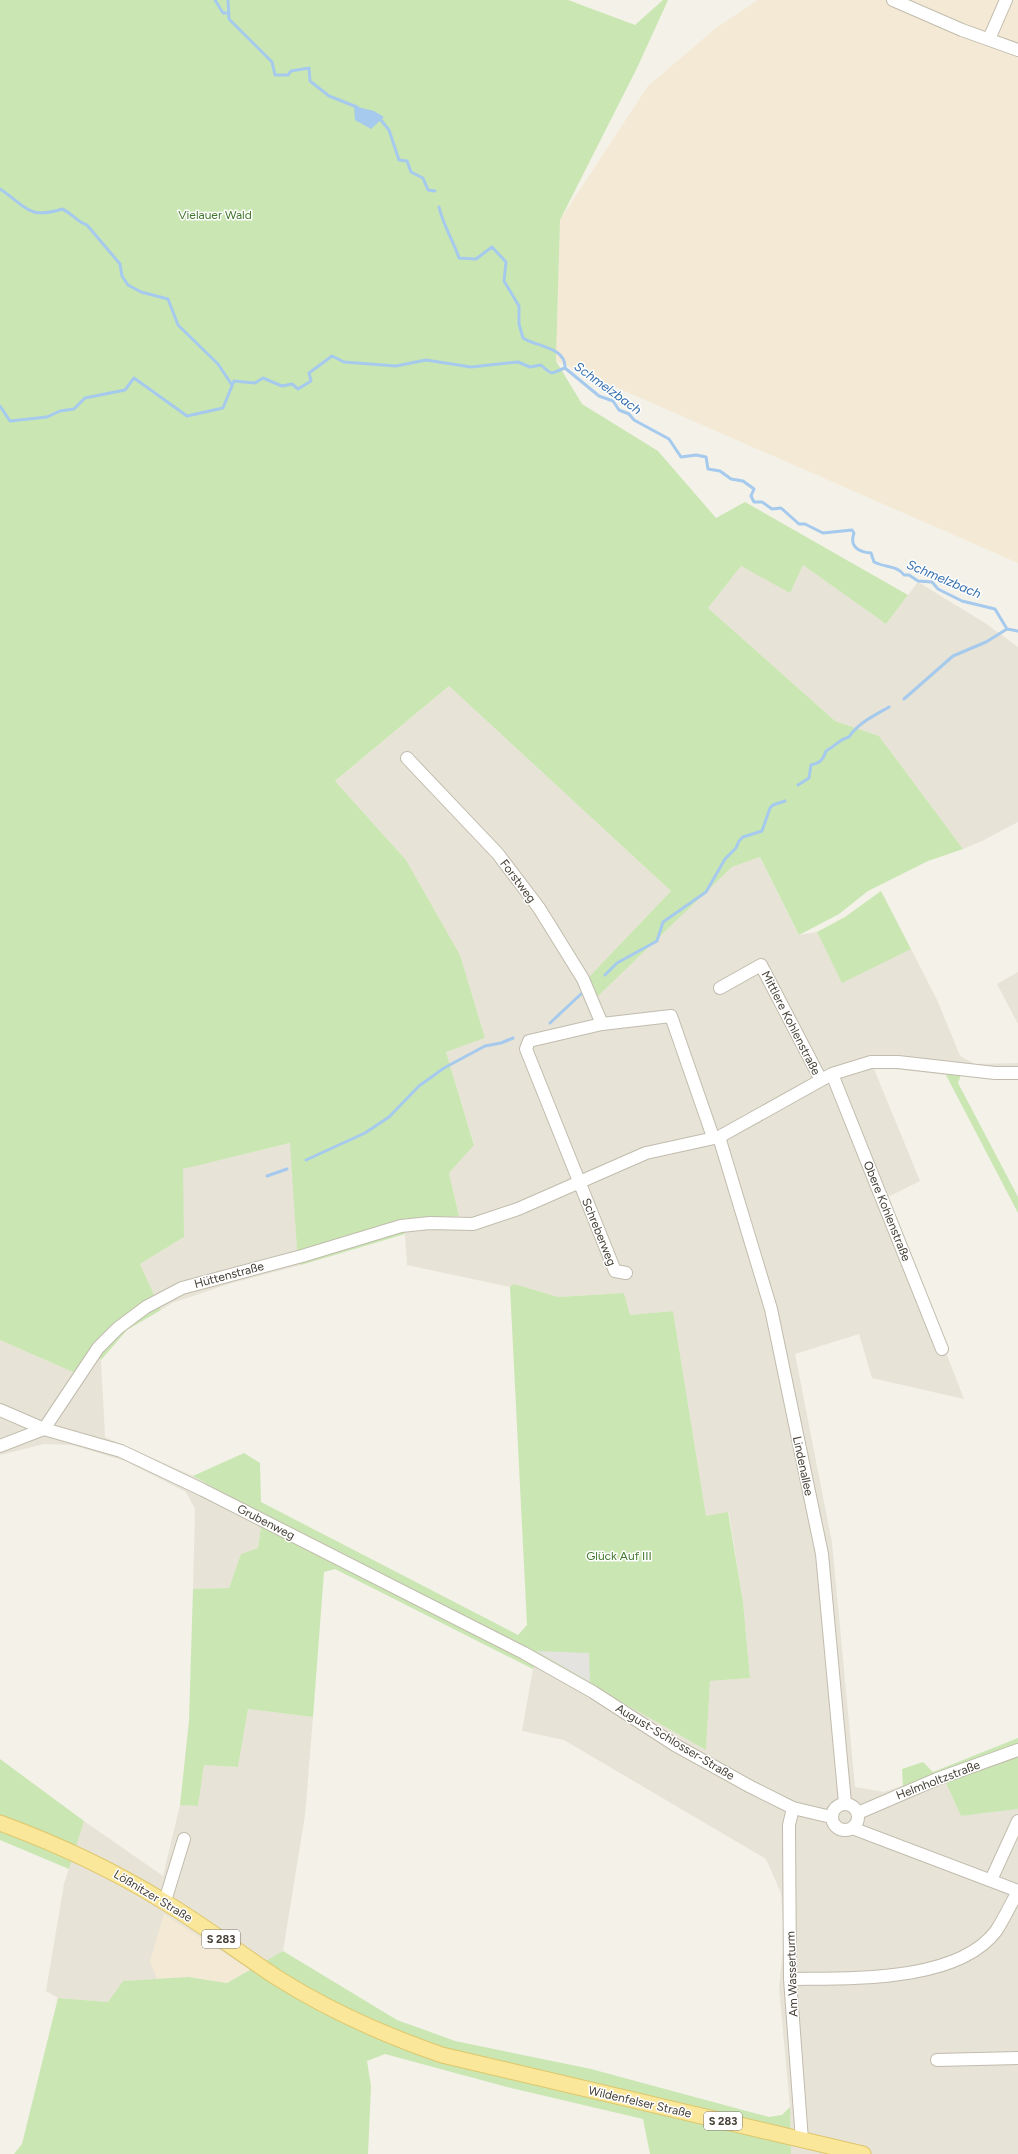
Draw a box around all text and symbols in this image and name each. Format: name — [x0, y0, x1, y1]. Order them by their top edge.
park label: Vielauer Wald — [178, 208, 252, 222]
water label: Schmelzbach — [572, 359, 644, 417]
water label: Schmelzbach — [905, 557, 983, 601]
street label: Forstweg — [497, 857, 539, 905]
street label: Mittlere Kohlenstraße — [759, 969, 824, 1078]
street label: Obere Kohlenstraße — [860, 1159, 914, 1264]
street label: Schreberweg — [579, 1196, 619, 1268]
street label: Hüttenstraße — [193, 1259, 266, 1291]
street label: Lindenallee — [790, 1435, 816, 1497]
street label: Grubenweg — [235, 1501, 297, 1543]
park label: Glück Auf III — [586, 1549, 652, 1563]
street label: August-Schlosser-Straße — [613, 1701, 737, 1783]
street label: Helmholtzstraße — [894, 1757, 982, 1802]
street label: Lößnitzer Straße — [111, 1867, 195, 1925]
road number: S 283 — [202, 1930, 240, 1948]
street label: Am Wasserturm — [784, 1931, 800, 2017]
street label: Wildenfelser Straße — [587, 2083, 693, 2121]
road number: S 283 — [704, 2112, 742, 2130]

